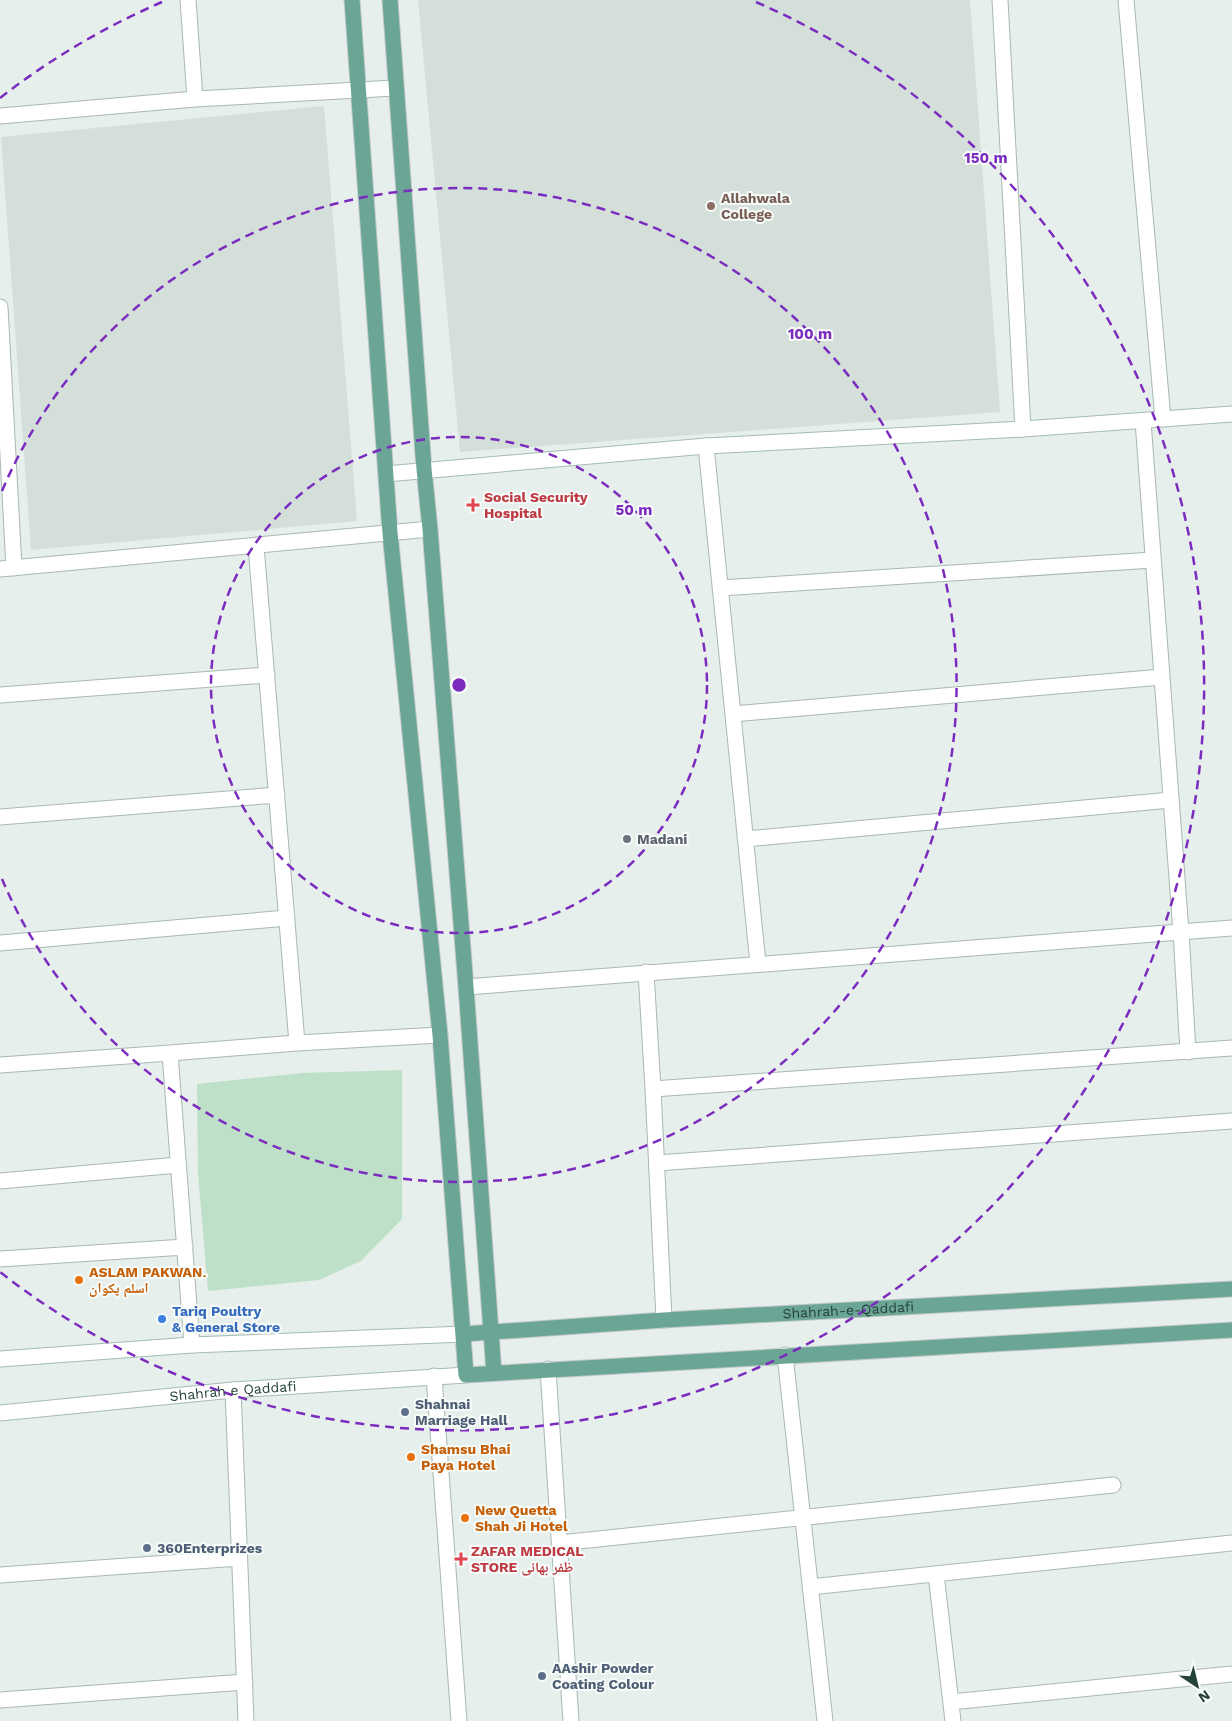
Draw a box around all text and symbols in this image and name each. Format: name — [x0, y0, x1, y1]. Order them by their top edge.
text: 150 m — [964, 149, 1008, 167]
place label: Allahwala College — [721, 190, 791, 222]
marker: Allahwala College — [705, 200, 717, 212]
text: 100 m — [788, 325, 832, 343]
place label: Social Security Hospital — [484, 489, 588, 521]
marker: Social Security Hospital — [466, 498, 480, 512]
text: 50 m — [616, 501, 652, 519]
centre of rings — [450, 676, 468, 694]
place label: Madani — [637, 831, 687, 847]
marker: Madani — [621, 833, 633, 845]
place label: ASLAM PAKWAN۔ اسلم پکوان — [89, 1264, 207, 1298]
marker: ASLAM PAKWAN۔ اسلم پکوان — [73, 1274, 85, 1286]
street label: Shahrah-e-Qaddafi — [782, 1298, 914, 1322]
place label: Tariq Poultry & General Store — [172, 1303, 280, 1335]
marker: Tariq Poultry & General Store — [156, 1313, 168, 1325]
street label: Shahrah e Qaddafi — [169, 1378, 297, 1404]
place label: Shahnai Marriage Hall — [415, 1396, 508, 1428]
marker: Shahnai Marriage Hall — [399, 1406, 411, 1418]
place label: Shamsu Bhai Paya Hotel — [421, 1441, 511, 1473]
marker: Shamsu Bhai Paya Hotel — [405, 1451, 417, 1463]
place label: New Quetta Shah Ji Hotel — [475, 1502, 568, 1534]
marker: New Quetta Shah Ji Hotel — [459, 1512, 471, 1524]
place label: 360Enterprizes — [157, 1540, 263, 1556]
marker: 360Enterprizes — [141, 1542, 153, 1554]
place label: ZAFAR MEDICAL STORE ظفر بھائی — [471, 1543, 584, 1576]
marker: ZAFAR MEDICAL STORE ظفر بھائی — [455, 1553, 467, 1565]
place label: AAshir Powder Coating Colour — [552, 1660, 654, 1692]
north arrow — [1172, 1661, 1222, 1711]
marker: AAshir Powder Coating Colour — [536, 1670, 548, 1682]
text: N — [1196, 1687, 1213, 1706]

